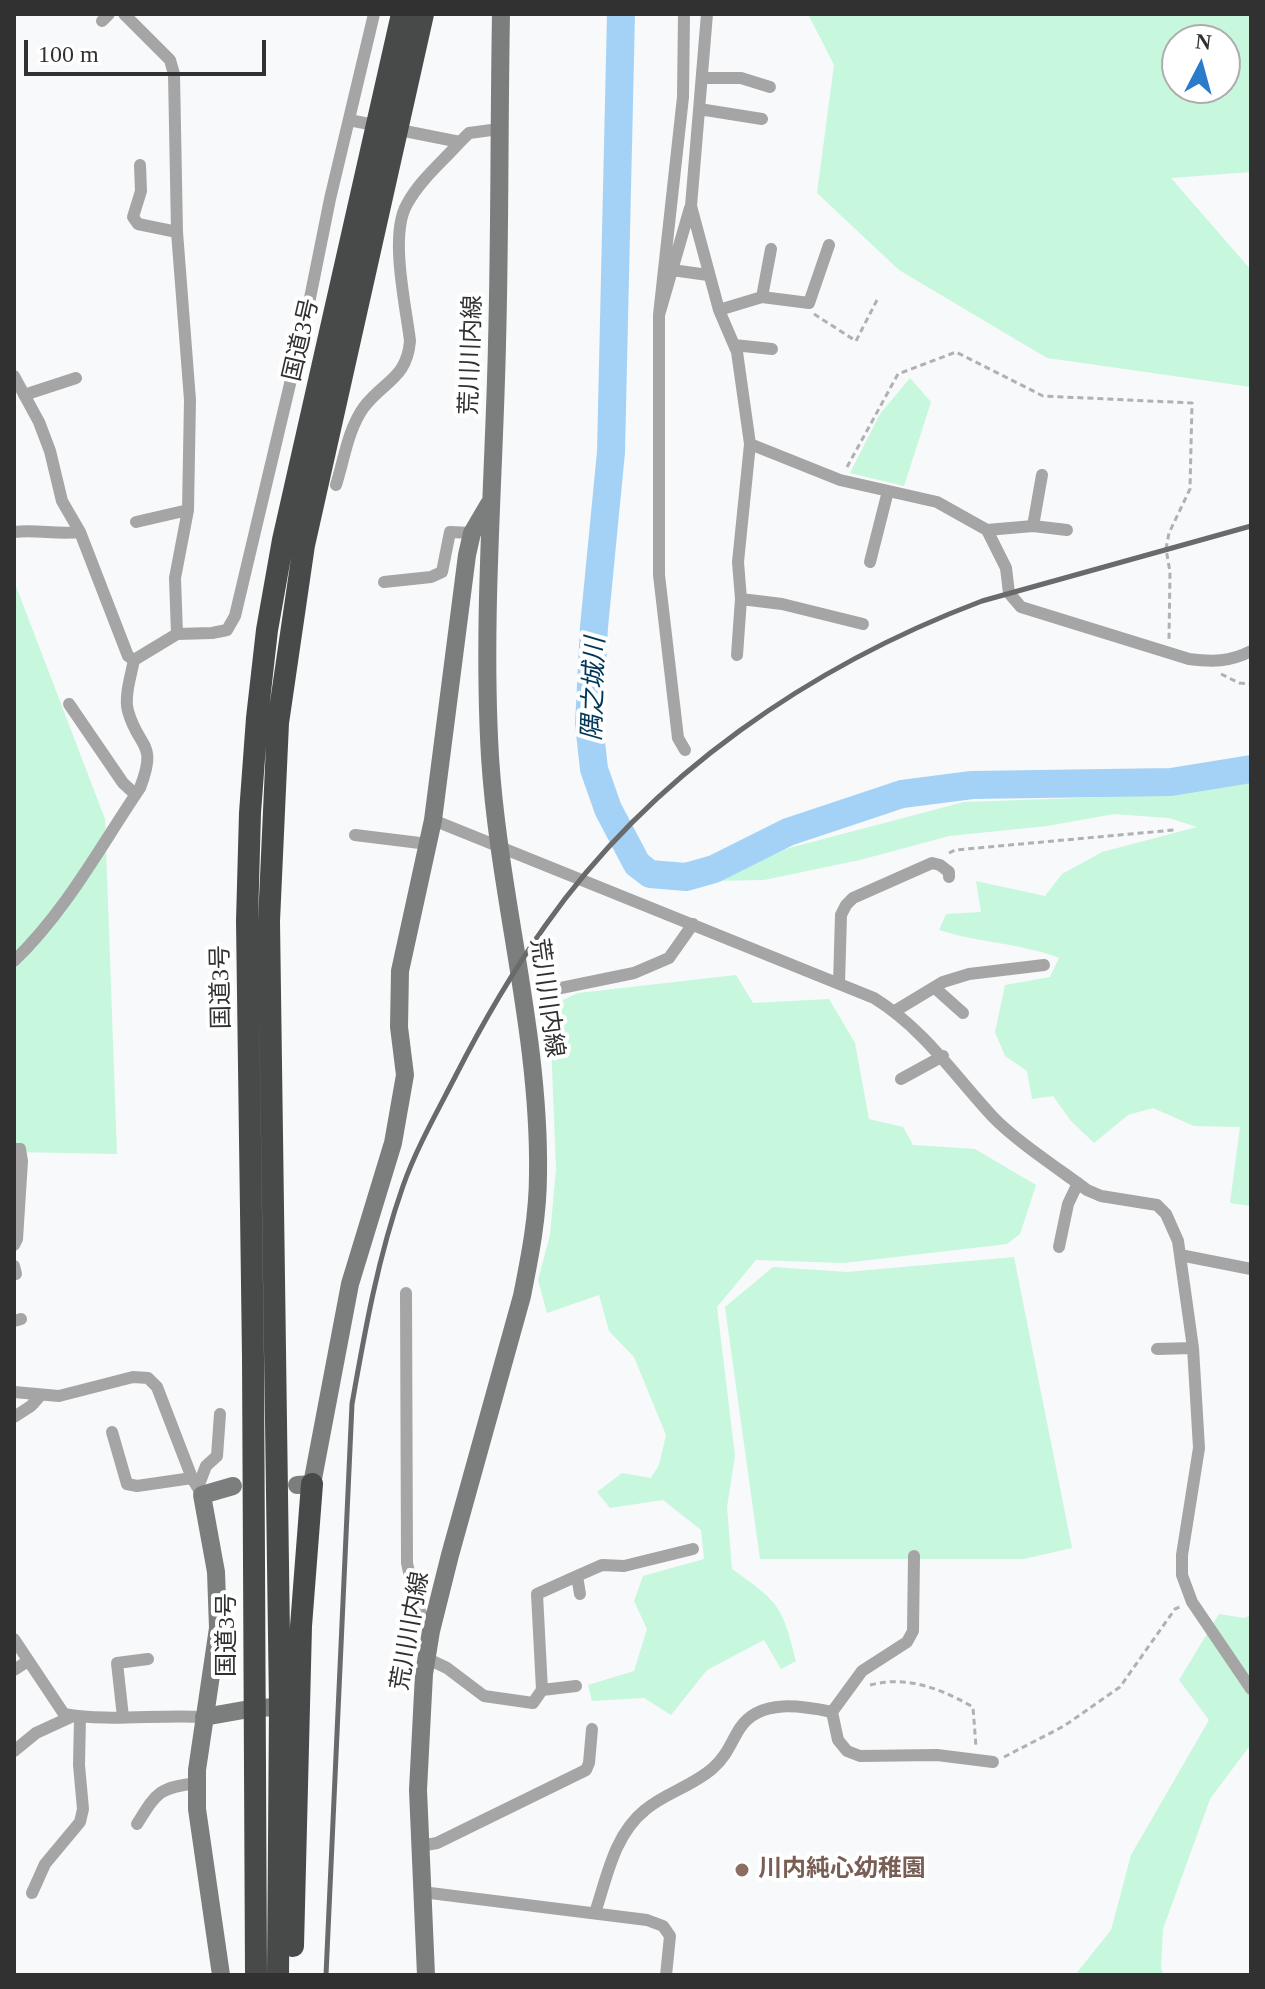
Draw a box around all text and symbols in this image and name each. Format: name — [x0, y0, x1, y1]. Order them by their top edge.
scale bar — [28, 24, 270, 74]
north arrow — [1161, 24, 1241, 104]
text: N — [1194, 28, 1213, 55]
text: 100 m — [38, 41, 99, 67]
street label: 荒川川内線 — [456, 295, 488, 415]
street label: 国道3号 — [279, 296, 325, 384]
water label: 隅之城川 — [578, 636, 612, 742]
street label: 荒川川内線 — [523, 937, 569, 1059]
street label: 国道3号 — [207, 945, 237, 1029]
street label: 荒川川内線 — [386, 1569, 436, 1693]
street label: 国道3号 — [214, 1593, 242, 1677]
place label: 川内純心幼稚園 — [758, 1856, 926, 1884]
marker: 川内純心幼稚園 — [733, 1861, 751, 1879]

